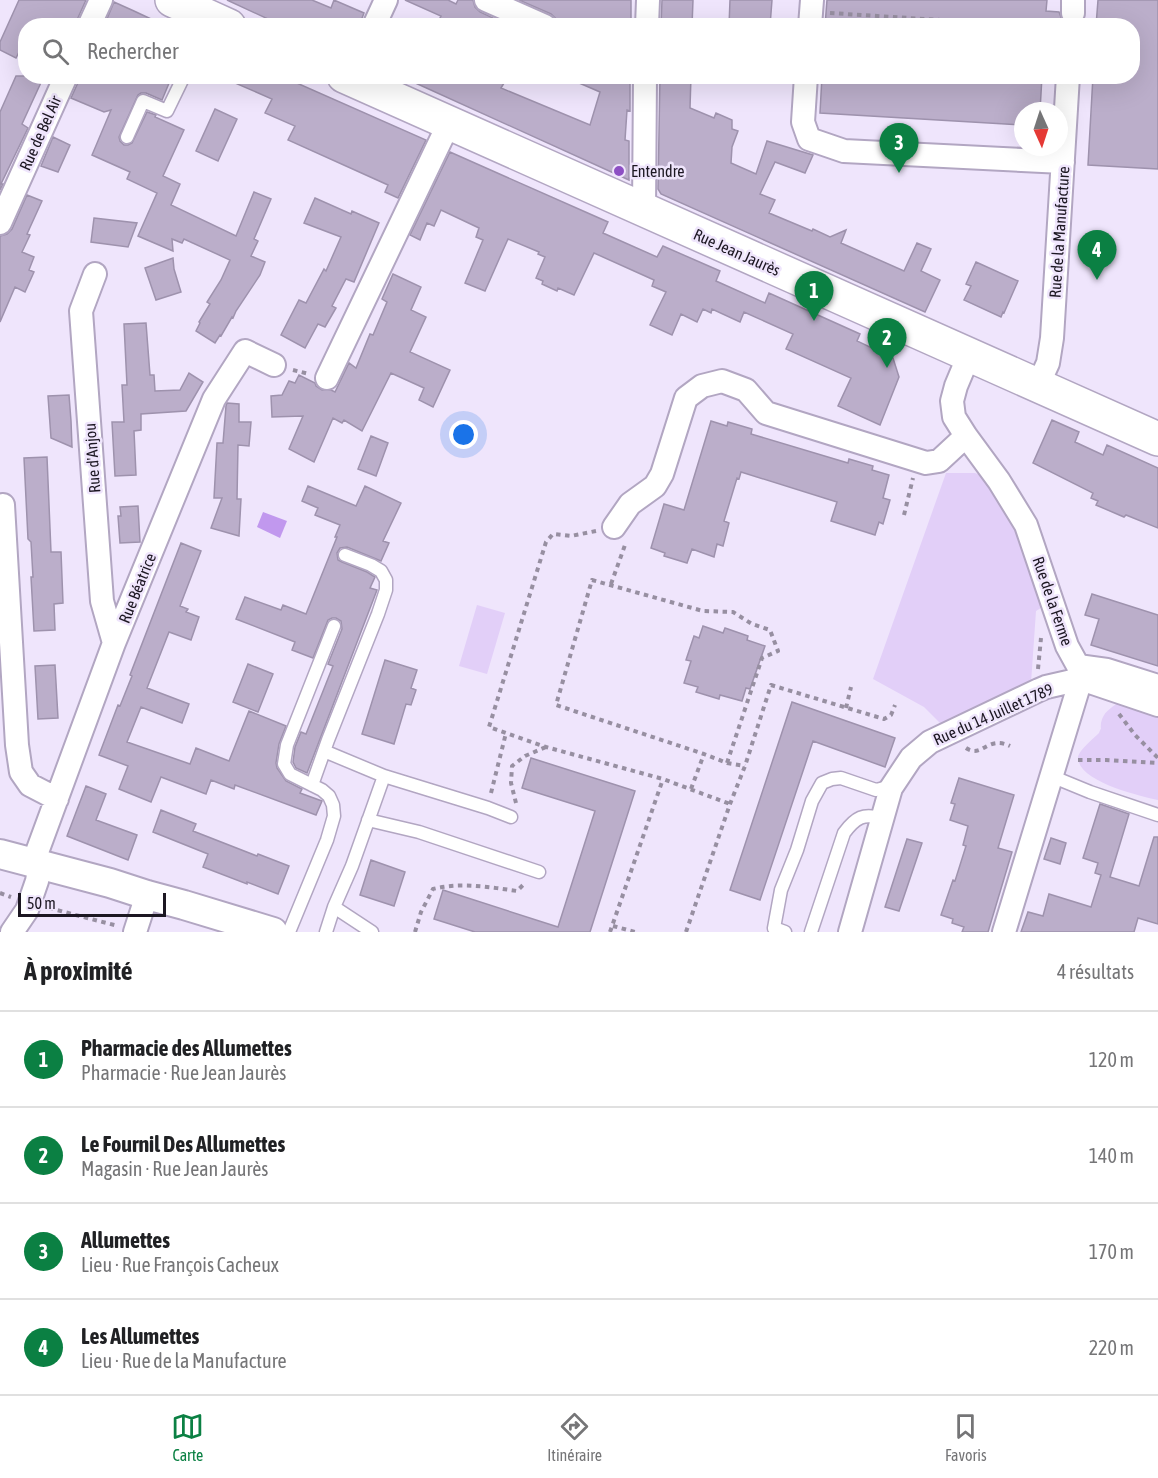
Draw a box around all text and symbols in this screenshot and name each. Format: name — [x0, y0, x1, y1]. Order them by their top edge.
search box — [18, 18, 1140, 84]
icon: search — [39, 35, 72, 68]
text: Rechercher — [87, 38, 178, 64]
street label: Rue de Bel Air — [16, 93, 65, 173]
north arrow — [1014, 102, 1068, 156]
pin: 3 — [880, 124, 918, 173]
place label: Entendre — [631, 162, 685, 180]
marker: Entendre — [612, 164, 626, 178]
street label: Rue de la Manufacture — [1045, 166, 1073, 298]
street label: Rue Jean Jaurès — [691, 225, 783, 279]
pin: 4 — [1078, 230, 1116, 280]
pin: 1 — [794, 272, 834, 321]
pin: 2 — [868, 318, 906, 368]
your location — [449, 420, 478, 449]
street label: Rue d'Anjou — [81, 422, 104, 494]
street label: Rue Béatrice — [115, 550, 159, 626]
street label: Rue de la Ferme — [1029, 554, 1077, 648]
street label: Rue du 14 Juillet 1789 — [930, 680, 1056, 748]
scale bar — [18, 890, 166, 918]
text: 50 m — [27, 894, 56, 912]
text: À proximité — [24, 956, 132, 986]
text: 4 résultats — [1057, 960, 1134, 983]
text: Pharmacie des Allumettes — [81, 1035, 292, 1061]
text: 1 — [39, 1048, 48, 1071]
text: 120 m — [1089, 1048, 1134, 1071]
text: Pharmacie · Rue Jean Jaurès — [81, 1061, 286, 1084]
text: Le Fournil Des Allumettes — [81, 1131, 285, 1157]
text: 2 — [39, 1144, 48, 1167]
text: 140 m — [1089, 1144, 1134, 1167]
text: Magasin · Rue Jean Jaurès — [81, 1157, 268, 1180]
text: Allumettes — [81, 1227, 170, 1253]
text: 3 — [39, 1240, 48, 1263]
text: 170 m — [1089, 1240, 1134, 1263]
text: Lieu · Rue François Cacheux — [81, 1253, 279, 1276]
text: Les Allumettes — [81, 1323, 199, 1349]
text: 4 — [39, 1336, 48, 1359]
text: 220 m — [1089, 1336, 1134, 1359]
text: Lieu · Rue de la Manufacture — [81, 1349, 287, 1372]
tab: Carte — [171, 1410, 204, 1464]
tab: Itinéraire — [547, 1410, 602, 1464]
tab: Favoris — [945, 1410, 987, 1464]

